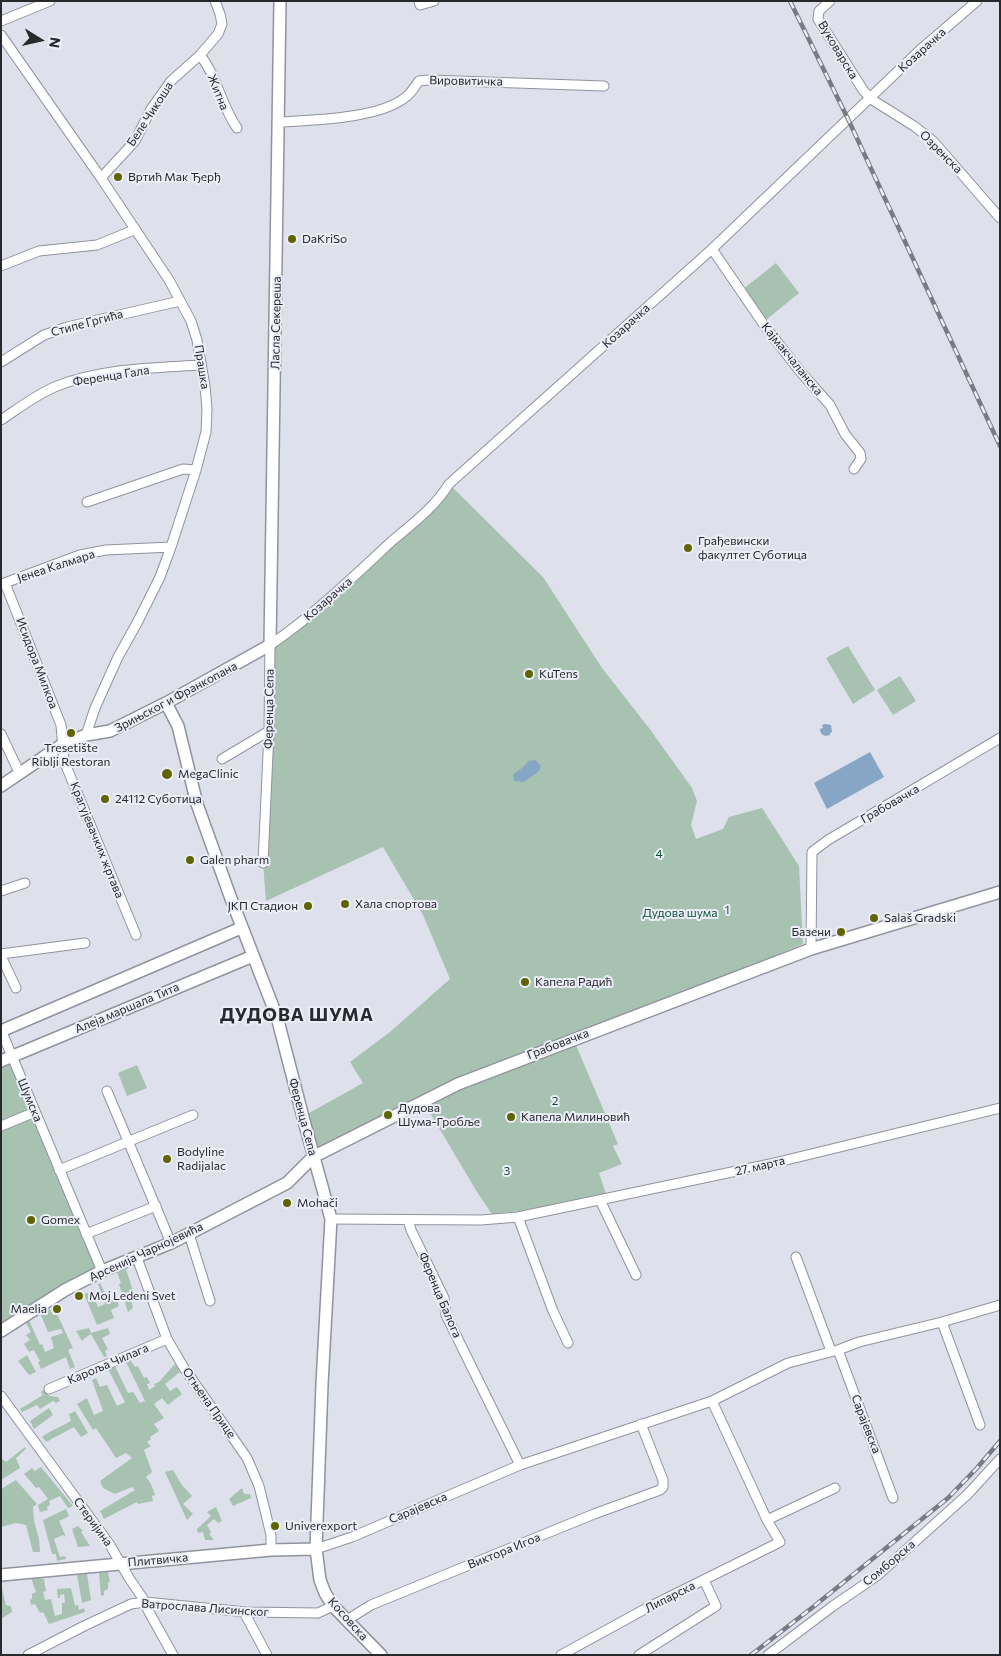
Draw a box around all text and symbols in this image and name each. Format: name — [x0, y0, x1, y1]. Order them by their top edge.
north arrow — [15, 15, 65, 65]
street label: Вуковарска — [815, 18, 861, 82]
street label: Козарачка — [895, 25, 949, 75]
text: N — [46, 36, 65, 49]
street label: Житна — [204, 72, 232, 112]
street label: Вировитичка — [429, 73, 503, 89]
street label: Беле Чикоша — [124, 79, 176, 149]
street label: Озренска — [917, 128, 965, 176]
place label: Вртић Мак Ђерђ — [128, 170, 221, 184]
marker: Вртић Мак Ђерђ — [112, 171, 124, 183]
place label: DaKriSo — [302, 232, 347, 246]
marker: DaKriSo — [286, 233, 298, 245]
street label: Ласла Секереша — [268, 276, 284, 370]
street label: Козарачка — [599, 301, 653, 351]
street label: Стипе Гргића — [49, 306, 125, 340]
street label: Кајмакчаланска — [758, 320, 826, 398]
street label: Прашка — [191, 344, 213, 390]
street label: Ференца Гала — [72, 363, 150, 389]
place label: Грађевински факултет Суботица — [698, 534, 807, 562]
marker: Грађевински факултет Суботица — [682, 542, 694, 554]
street label: Јенеа Калмара — [15, 547, 97, 585]
street label: Козарачка — [301, 574, 355, 624]
street label: Исидора Милкоа — [13, 615, 61, 711]
street label: Зрињског и Франкопана — [112, 659, 240, 735]
place label: KuTens — [539, 667, 578, 681]
marker: KuTens — [523, 668, 535, 680]
street label: Ференца Сепа — [261, 669, 277, 749]
marker: Tresetište Riblji Restoran — [65, 727, 77, 739]
place label: Tresetište Riblji Restoran — [32, 741, 110, 769]
marker: MegaClinic — [160, 767, 174, 781]
place label: MegaClinic — [178, 767, 239, 781]
street label: Крагујевачких жртава — [67, 780, 127, 900]
street label: Грабовачка — [858, 781, 922, 827]
place label: 24112 Суботица — [115, 792, 202, 806]
marker: 24112 Суботица — [99, 793, 111, 805]
park label: 4 — [655, 847, 663, 861]
place label: Galen pharm — [200, 853, 269, 867]
marker: Galen pharm — [184, 854, 196, 866]
place label: Хала спортова — [355, 897, 437, 911]
marker: Хала спортова — [339, 898, 351, 910]
place label: ЈКП Стадион — [227, 899, 298, 913]
marker: ЈКП Стадион — [302, 900, 314, 912]
park label: 1 — [724, 903, 730, 917]
park label: Дудова шума — [642, 906, 718, 920]
place label: Salaš Gradski — [884, 911, 956, 925]
marker: Salaš Gradski — [868, 912, 880, 924]
place label: Базени — [791, 925, 831, 939]
marker: Базени — [835, 926, 847, 938]
place label: Капела Радић — [535, 975, 612, 989]
marker: Капела Радић — [519, 976, 531, 988]
street label: Алеја маршала Тита — [73, 979, 181, 1037]
district label: ДУДОВА ШУМА — [219, 1004, 375, 1026]
street label: Грабовачка — [525, 1026, 591, 1062]
street label: Шумска — [14, 1076, 46, 1124]
street label: Ференца Сепа — [286, 1077, 320, 1157]
park label: 2 — [552, 1094, 558, 1108]
place label: Дудова Шума-Гробље — [398, 1101, 480, 1129]
marker: Дудова Шума-Гробље — [382, 1109, 394, 1121]
place label: Капела Милиновић — [521, 1110, 630, 1124]
marker: Капела Милиновић — [505, 1111, 517, 1123]
place label: Bodyline Radijalac — [177, 1145, 226, 1173]
marker: Bodyline Radijalac — [161, 1153, 173, 1165]
street label: 27. марта — [734, 1153, 786, 1179]
park label: 3 — [504, 1164, 510, 1178]
place label: Mohači — [297, 1196, 338, 1210]
marker: Mohači — [281, 1197, 293, 1209]
place label: Gomex — [41, 1213, 80, 1227]
marker: Gomex — [25, 1214, 37, 1226]
street label: Арсенија Чарнојевића — [87, 1219, 205, 1285]
street label: Ференца Балога — [415, 1250, 465, 1340]
place label: Moj Ledeni Svet — [89, 1289, 176, 1303]
marker: Moj Ledeni Svet — [73, 1290, 85, 1302]
place label: Maelia — [11, 1302, 47, 1316]
marker: Maelia — [51, 1303, 63, 1315]
street label: Кароља Чилага — [65, 1340, 151, 1388]
street label: Огњена Прице — [179, 1365, 239, 1441]
street label: Сарајевска — [848, 1392, 884, 1456]
street label: Сарајевска — [387, 1489, 449, 1527]
street label: Стеријина — [70, 1495, 116, 1549]
place label: Univerexport — [285, 1519, 357, 1533]
marker: Univerexport — [269, 1520, 281, 1532]
street label: Виктора Игоа — [466, 1530, 542, 1572]
street label: Сомборска — [860, 1537, 918, 1589]
street label: Плитвичка — [127, 1550, 189, 1570]
street label: Липарска — [642, 1578, 698, 1616]
street label: Косовска — [325, 1595, 371, 1643]
street label: Ватрослава Лисинског — [141, 1596, 269, 1620]

